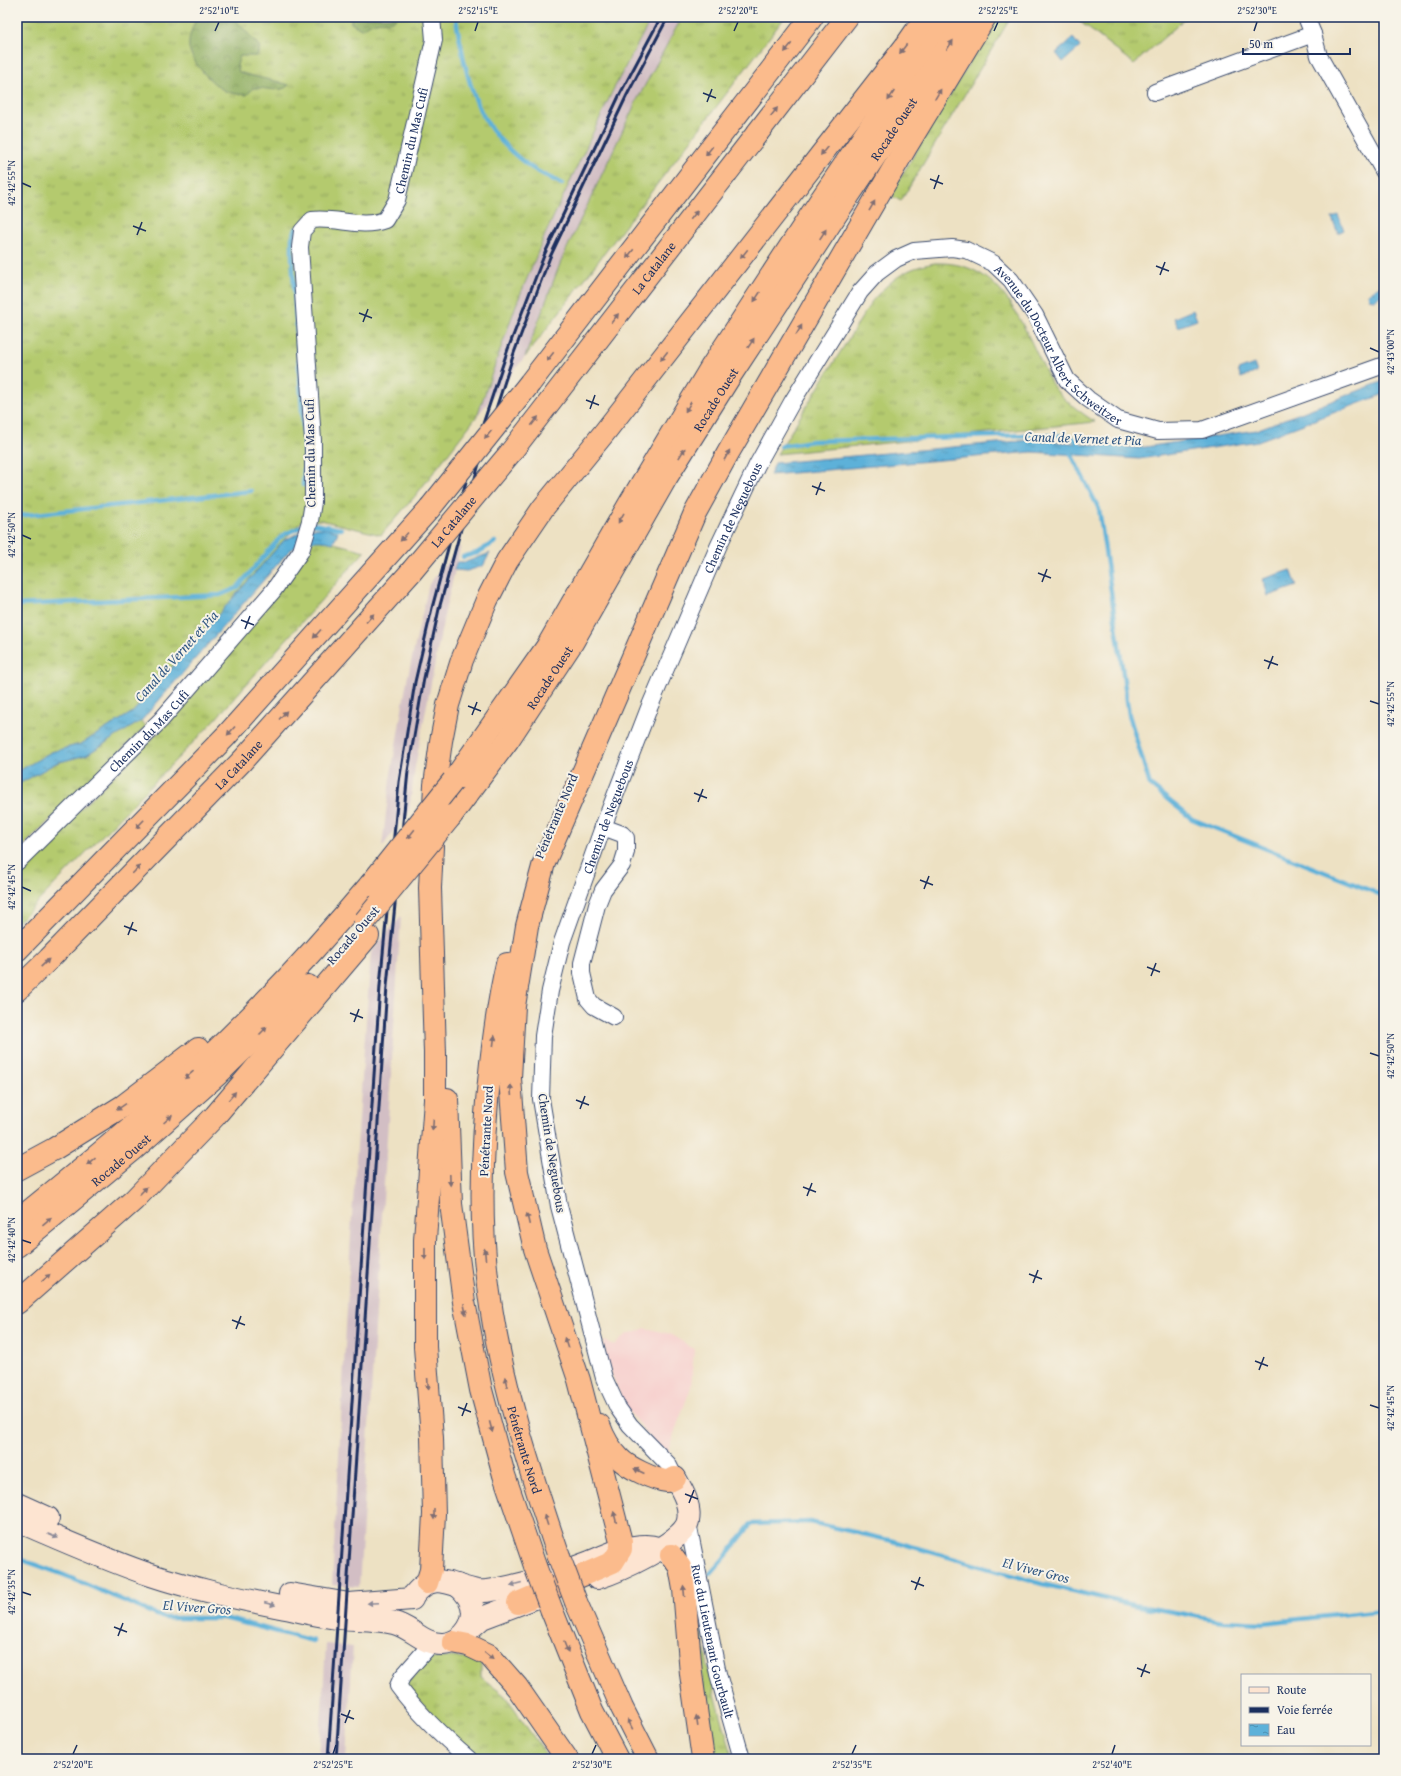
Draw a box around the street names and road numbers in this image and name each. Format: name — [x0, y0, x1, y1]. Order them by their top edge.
street label: Chemin du Mas Cufi — [389, 85, 432, 195]
street label: Rocade Ouest — [865, 93, 922, 164]
street label: La Catalane — [627, 237, 680, 298]
street label: Avenue du Docteur Albert Schweitzer — [990, 260, 1125, 430]
street label: Rocade Ouest — [688, 363, 743, 435]
street label: Chemin du Mas Cufi — [300, 398, 320, 507]
street label: Chemin de Neguebous — [698, 459, 767, 576]
street label: La Catalane — [426, 491, 481, 551]
street label: Rocade Ouest — [521, 641, 578, 713]
street label: Chemin du Mas Cufi — [104, 685, 193, 776]
street label: La Catalane — [210, 735, 267, 794]
street label: Chemin de Neguebous — [578, 756, 638, 876]
street label: Pénétrante Nord — [530, 771, 582, 861]
street label: Rocade Ouest — [322, 901, 384, 969]
street label: Pénétrante Nord — [474, 1085, 498, 1177]
street label: Chemin de Neguebous — [533, 1092, 571, 1214]
street label: Rocade Ouest — [87, 1129, 155, 1190]
street label: Pénétrante Nord — [503, 1404, 547, 1496]
street label: Rue du Lieutenant Gourbault — [687, 1563, 740, 1721]

